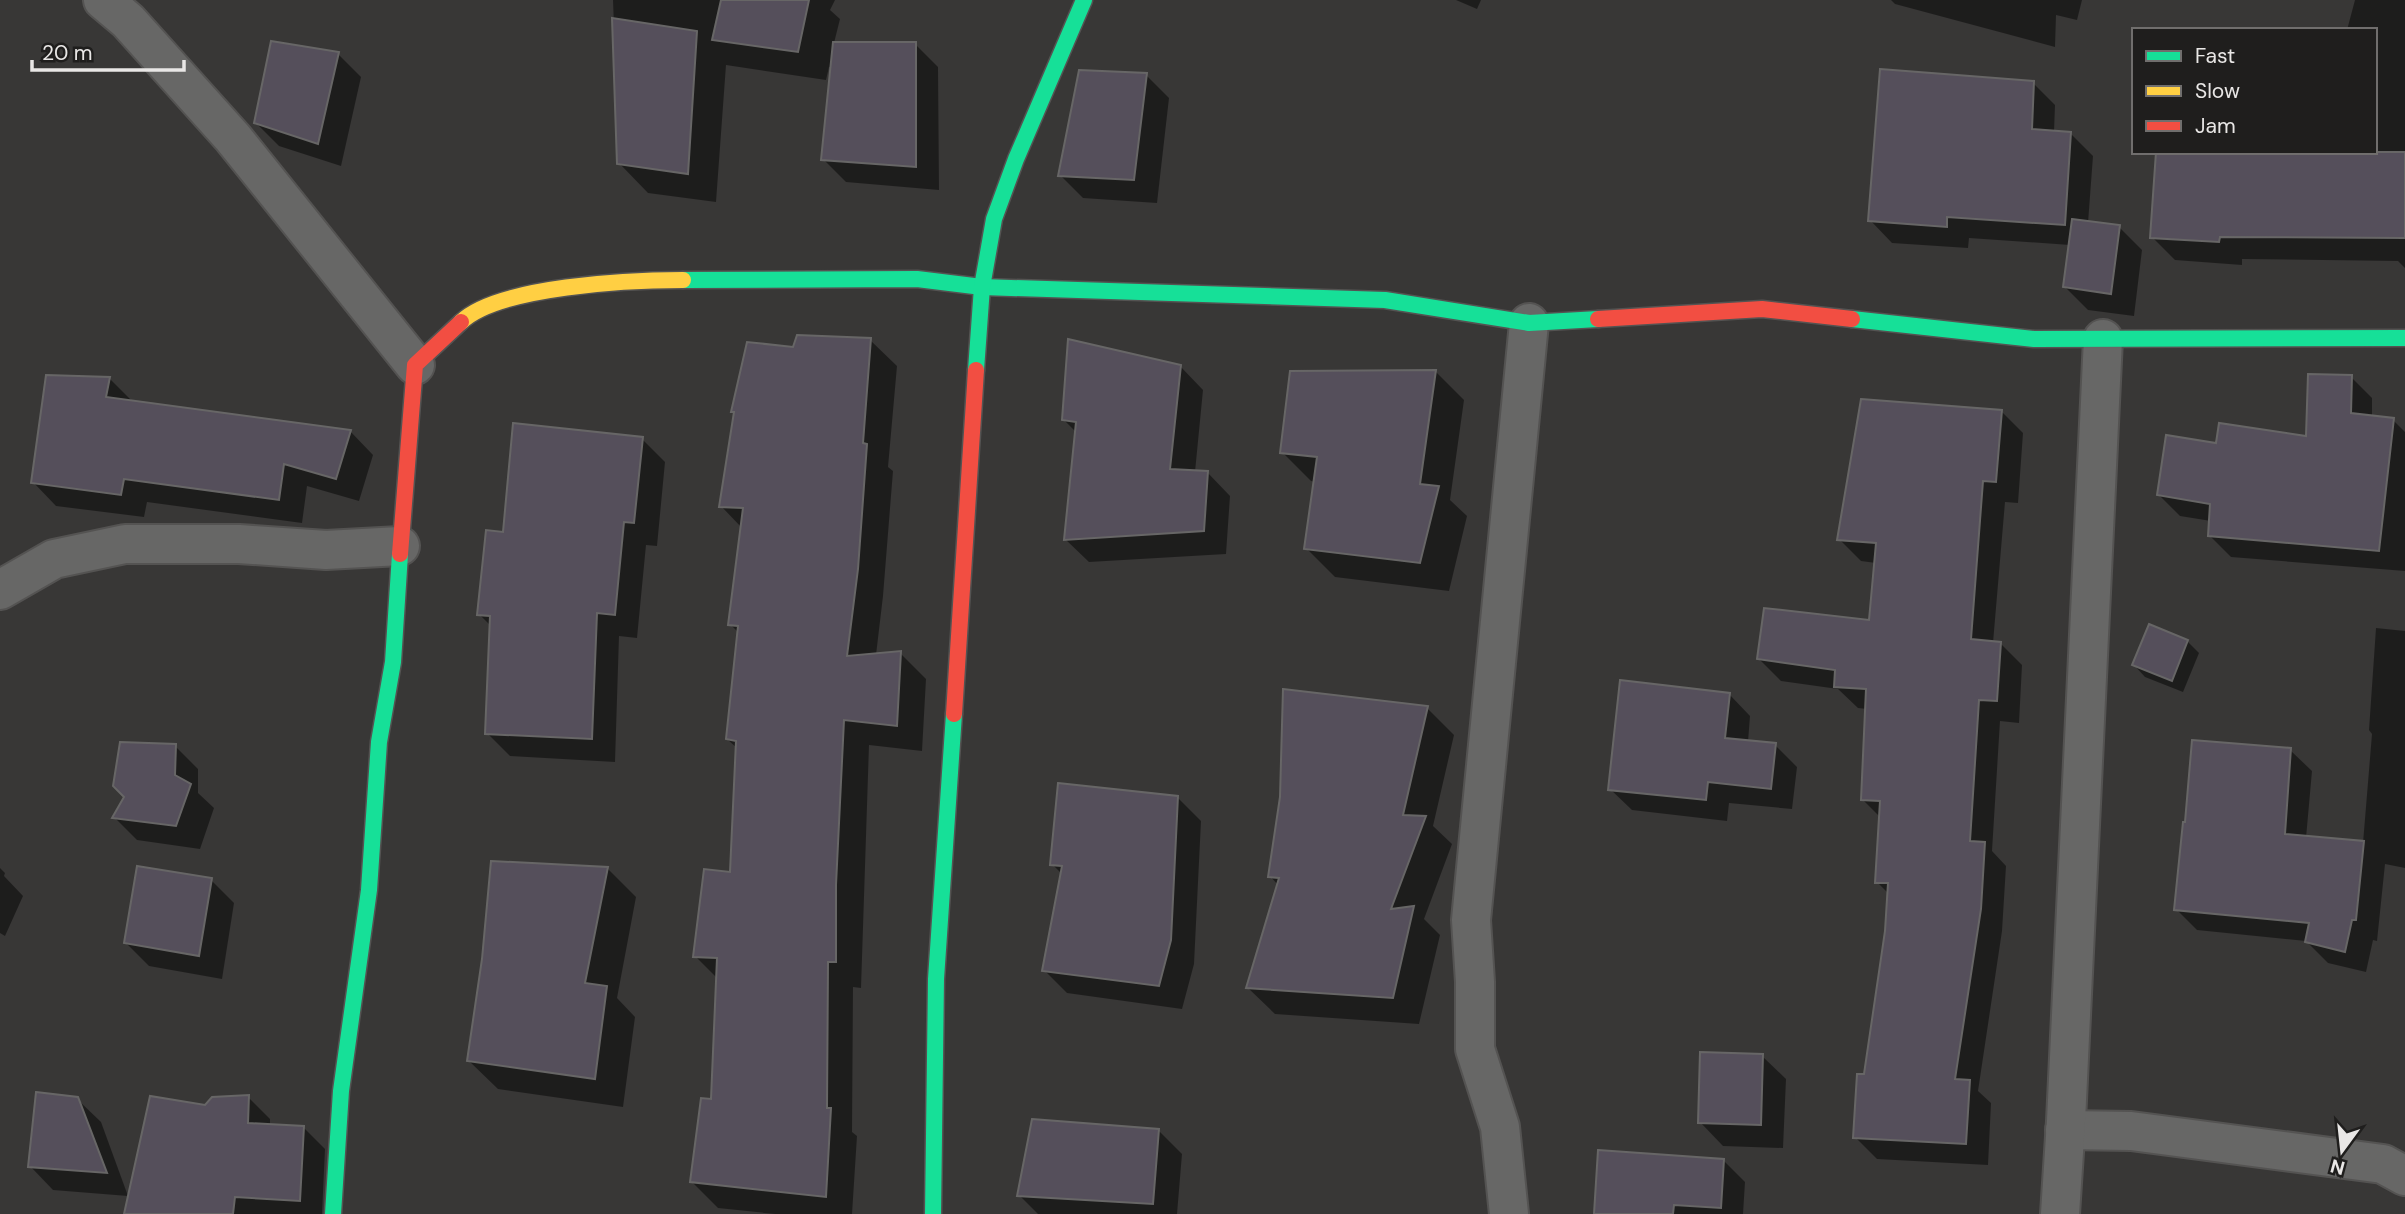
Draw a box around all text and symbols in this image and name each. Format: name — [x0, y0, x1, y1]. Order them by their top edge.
scale bar — [32, 28, 184, 72]
legend — [2132, 28, 2377, 154]
text: 20 m — [42, 39, 93, 67]
text: Fast — [2195, 42, 2235, 70]
text: Slow — [2195, 77, 2240, 105]
text: Jam — [2195, 112, 2236, 140]
north arrow — [2307, 1116, 2377, 1186]
text: N — [2328, 1153, 2348, 1181]

